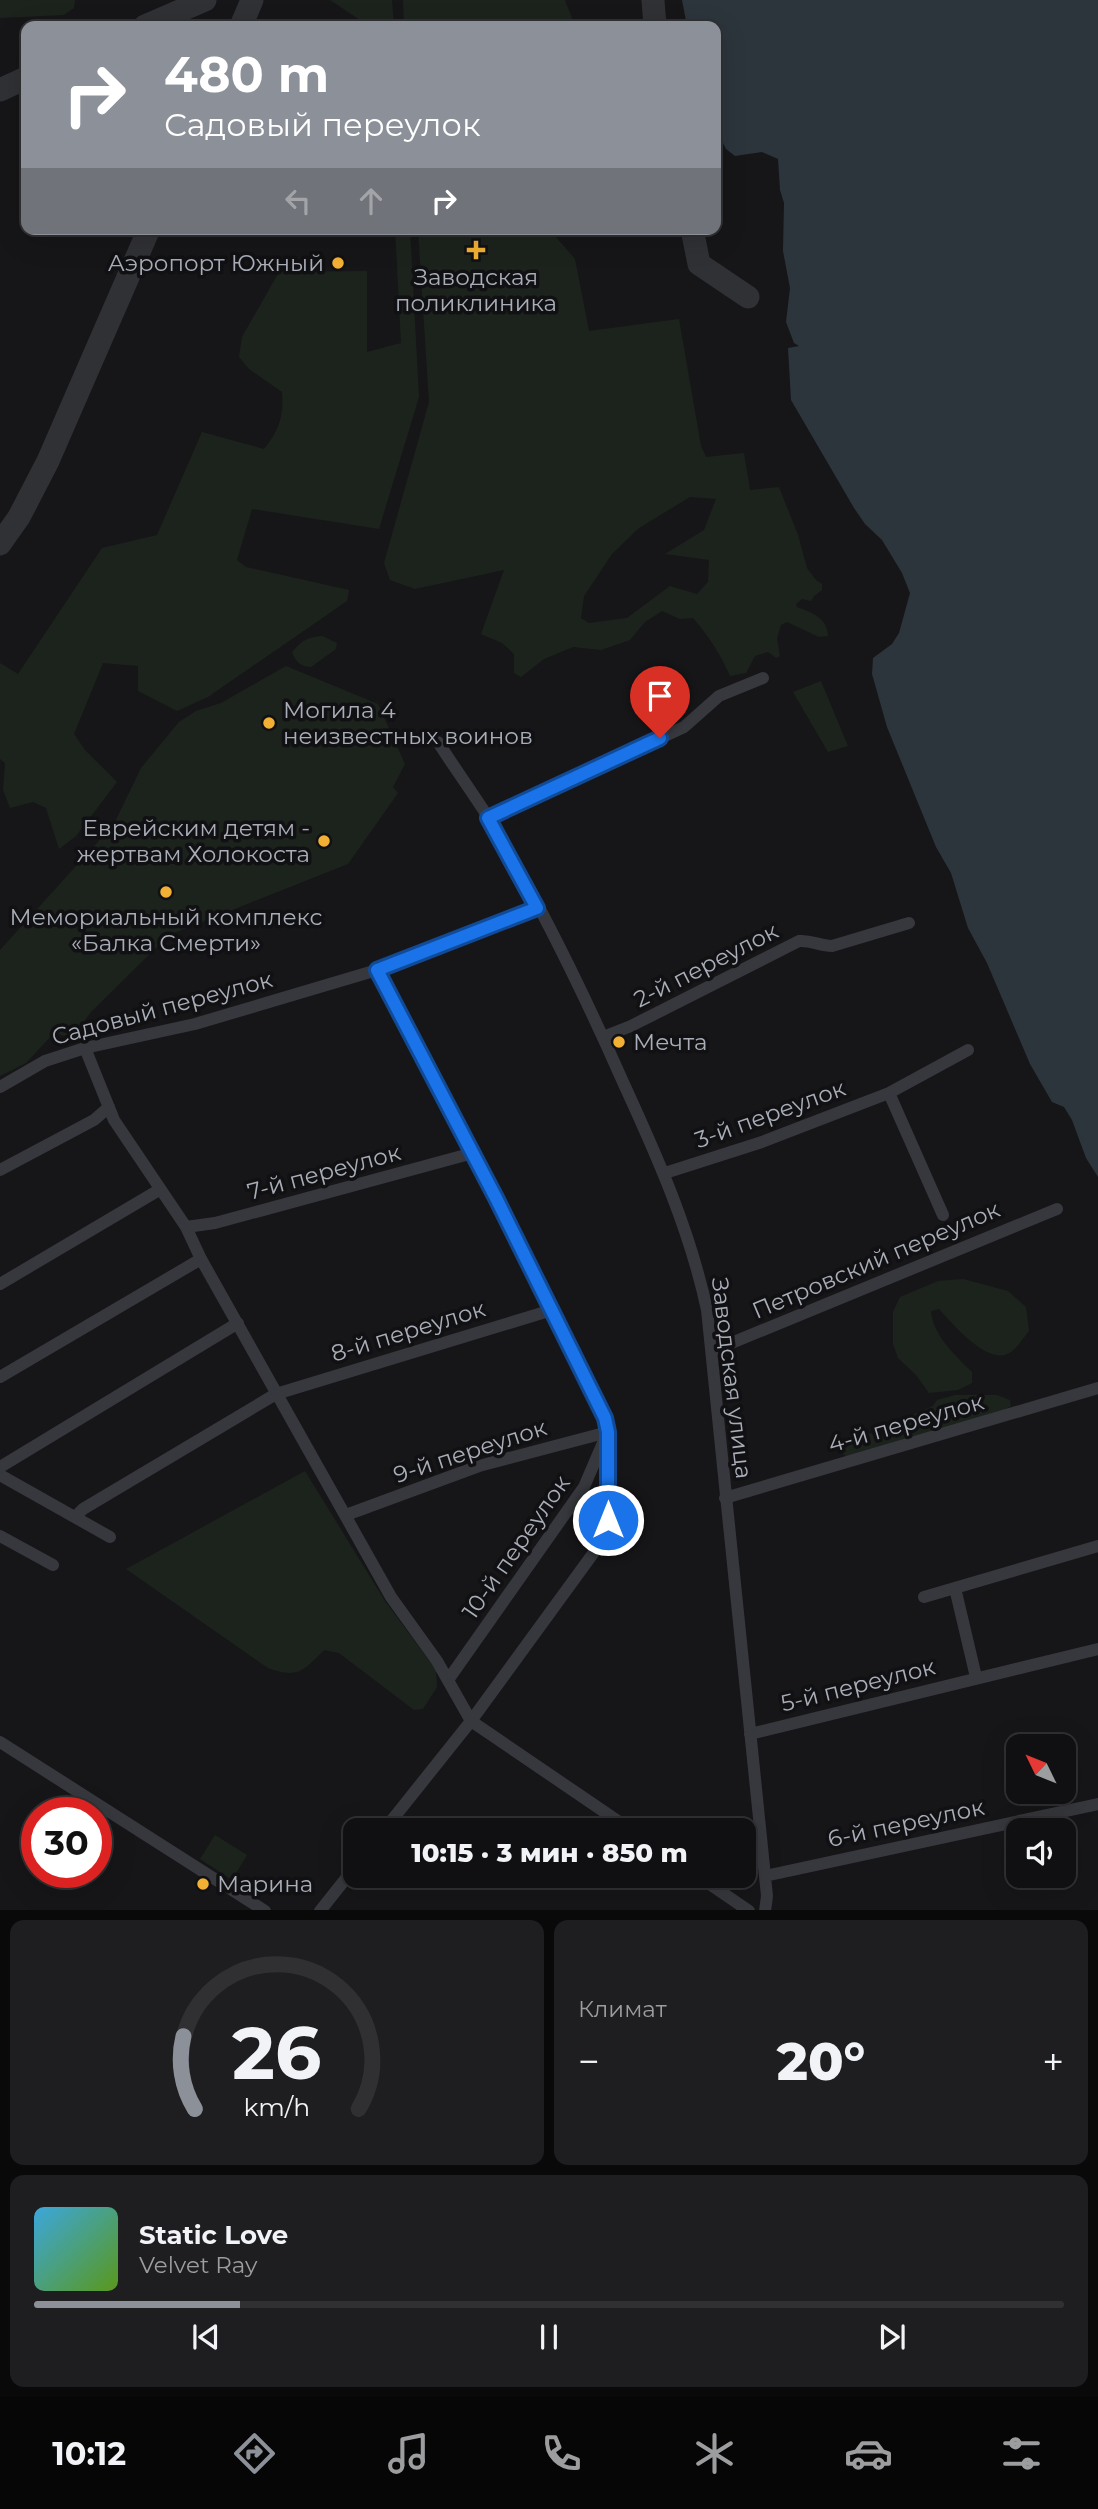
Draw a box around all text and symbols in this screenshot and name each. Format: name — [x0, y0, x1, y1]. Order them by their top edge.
text: 480 m — [164, 45, 329, 104]
icon: right — [49, 49, 140, 140]
text: Садовый переулок — [164, 105, 481, 144]
icon: left — [279, 182, 317, 220]
icon: ahead — [352, 182, 390, 220]
icon: right — [425, 182, 463, 220]
marker: Заводская поликлиника — [466, 240, 486, 260]
place label: Аэропорт Южный — [108, 249, 324, 277]
marker: Аэропорт Южный — [330, 255, 346, 271]
place label: Заводская поликлиника — [395, 263, 557, 317]
pin — [630, 666, 690, 738]
icon: arrive — [641, 677, 679, 715]
place label: Могила 4 неизвестных воинов — [283, 696, 533, 750]
marker: Могила 4 неизвестных воинов — [261, 715, 277, 731]
place label: Еврейским детям - жертвам Холокоста — [77, 814, 310, 868]
marker: Еврейским детям - жертвам Холокоста — [316, 833, 332, 849]
marker: Мемориальный комплекс «Балка Смерти» — [158, 884, 174, 900]
place label: Мемориальный комплекс «Балка Смерти» — [9, 903, 323, 957]
street label: 2-й переулок — [629, 916, 783, 1013]
street label: Садовый переулок — [49, 965, 276, 1051]
place label: Мечта — [633, 1028, 707, 1056]
marker: Мечта — [611, 1034, 627, 1050]
street label: 3-й переулок — [691, 1074, 850, 1154]
street label: 7-й переулок — [244, 1138, 404, 1206]
street label: Петровский переулок — [748, 1195, 1005, 1325]
street label: Заводская улица — [706, 1276, 758, 1480]
street label: 8-й переулок — [328, 1294, 489, 1368]
street label: 4-й переулок — [825, 1387, 988, 1459]
street label: 9-й переулок — [390, 1413, 551, 1489]
street label: 10-й переулок — [456, 1469, 576, 1624]
position arrow — [571, 1483, 645, 1557]
street label: 5-й переулок — [778, 1652, 939, 1718]
north arrow — [1006, 1734, 1076, 1804]
map controls — [1006, 1734, 1076, 1888]
street label: 6-й переулок — [825, 1793, 987, 1853]
speed limit sign: 30 — [21, 1797, 112, 1888]
button: sound — [1006, 1818, 1076, 1888]
text: 10:15 · 3 мин · 850 m — [411, 1837, 688, 1869]
place label: Марина — [217, 1870, 313, 1898]
marker: Марина — [195, 1876, 211, 1892]
text: Климат — [578, 1995, 667, 2023]
text: 26 — [232, 2009, 322, 2097]
text: 20° — [777, 2030, 865, 2093]
text: − — [578, 2038, 600, 2085]
text: + — [1042, 2038, 1064, 2085]
text: km/h — [244, 2091, 310, 2121]
text: Static Love — [139, 2219, 288, 2251]
text: Velvet Ray — [139, 2251, 257, 2279]
icon: previous — [187, 2318, 225, 2356]
icon: pause — [530, 2318, 568, 2356]
icon: next — [873, 2318, 911, 2356]
icon: directions — [230, 2429, 279, 2478]
icon: music — [384, 2429, 433, 2478]
icon: phone — [537, 2429, 586, 2478]
icon: climate — [690, 2429, 739, 2478]
icon: car — [844, 2429, 893, 2478]
icon: filters — [997, 2429, 1046, 2478]
text: 10:12 — [52, 2434, 126, 2473]

